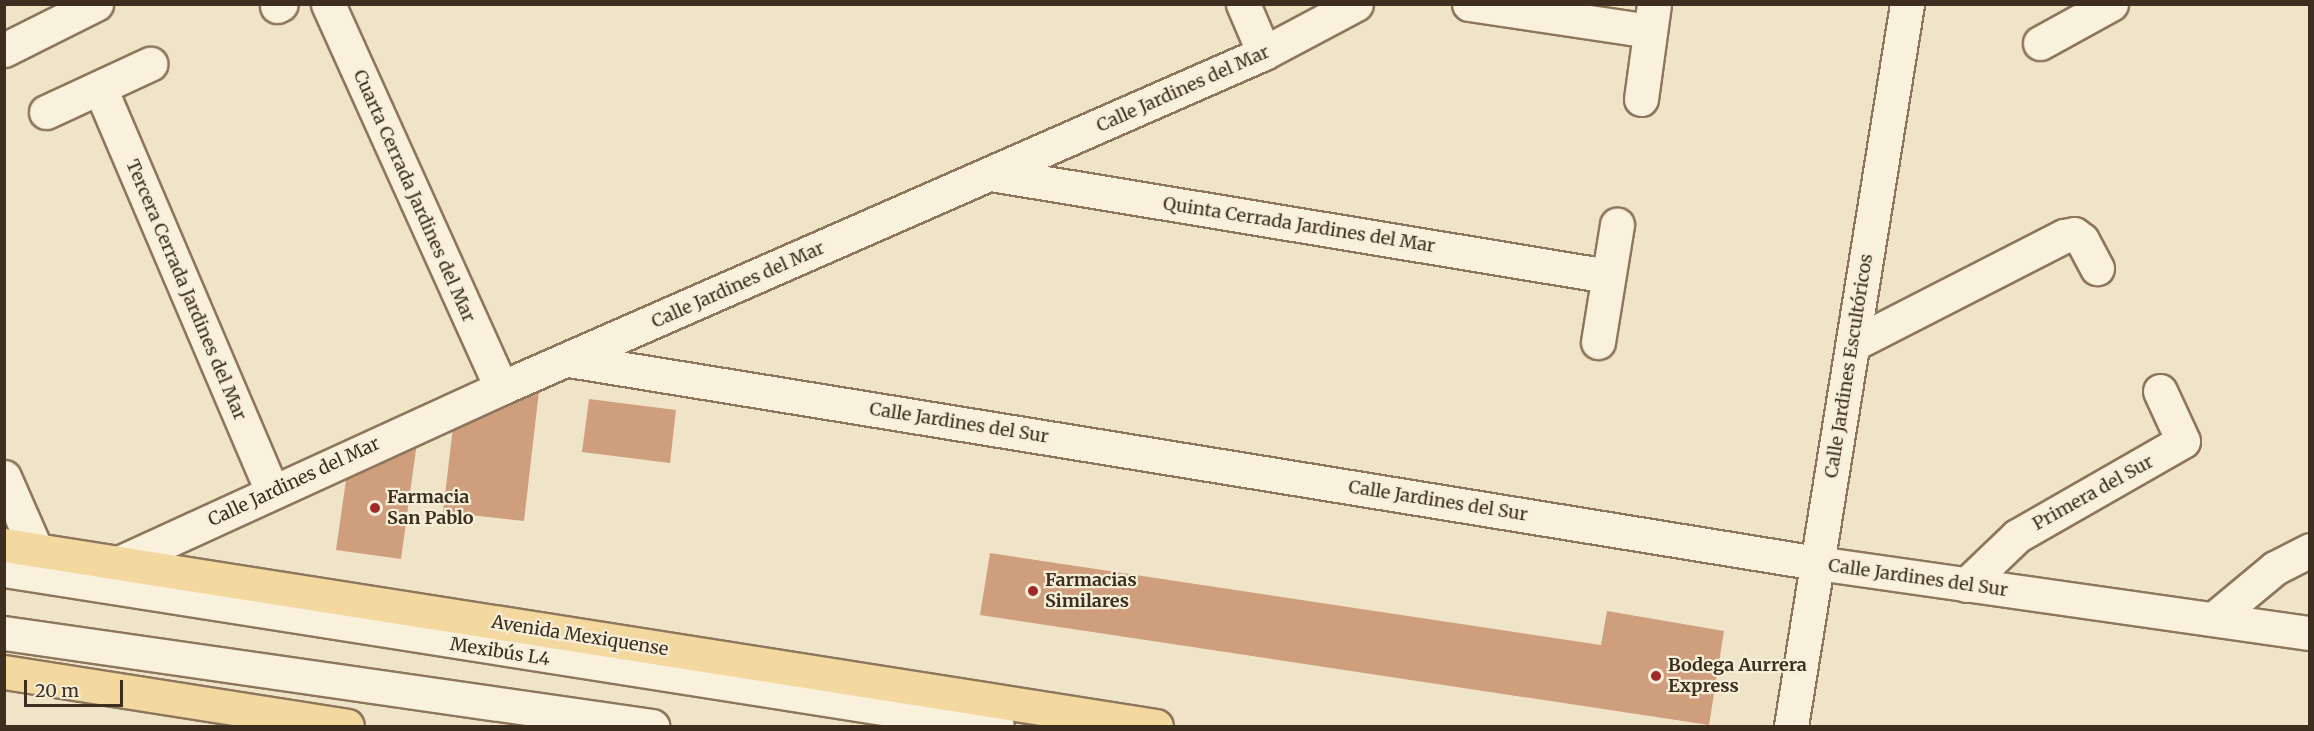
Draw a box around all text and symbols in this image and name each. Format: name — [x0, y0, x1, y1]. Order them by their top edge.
street label: Calle Jardines del Mar — [1093, 41, 1273, 137]
street label: Cuarta Cerrada Jardines del Mar — [348, 67, 480, 325]
street label: Tercera Cerrada Jardines del Mar — [121, 156, 251, 424]
street label: Quinta Cerrada Jardines del Mar — [1161, 193, 1437, 257]
street label: Calle Jardines del Mar — [648, 237, 828, 333]
street label: Calle Jardines Escultóricos — [1821, 252, 1877, 480]
street label: Calle Jardines del Sur — [868, 398, 1050, 448]
street label: Calle Jardines del Mar — [205, 433, 383, 531]
street label: Primera del Sur — [2029, 451, 2157, 535]
street label: Calle Jardines del Sur — [1347, 476, 1529, 526]
place label: Farmacia San Pablo — [387, 487, 474, 530]
marker: Farmacia San Pablo — [368, 501, 382, 515]
street label: Calle Jardines del Sur — [1827, 555, 2009, 601]
place label: Farmacias Similares — [1045, 570, 1137, 612]
marker: Farmacias Similares — [1026, 584, 1040, 598]
street label: Avenida Mexiquense — [490, 611, 670, 661]
street label: Mexibús L4 — [448, 633, 552, 671]
place label: Bodega Aurrera Express — [1668, 655, 1807, 698]
scale bar — [27, 668, 126, 706]
marker: Bodega Aurrera Express — [1649, 669, 1663, 683]
text: 20 m — [35, 679, 79, 702]

